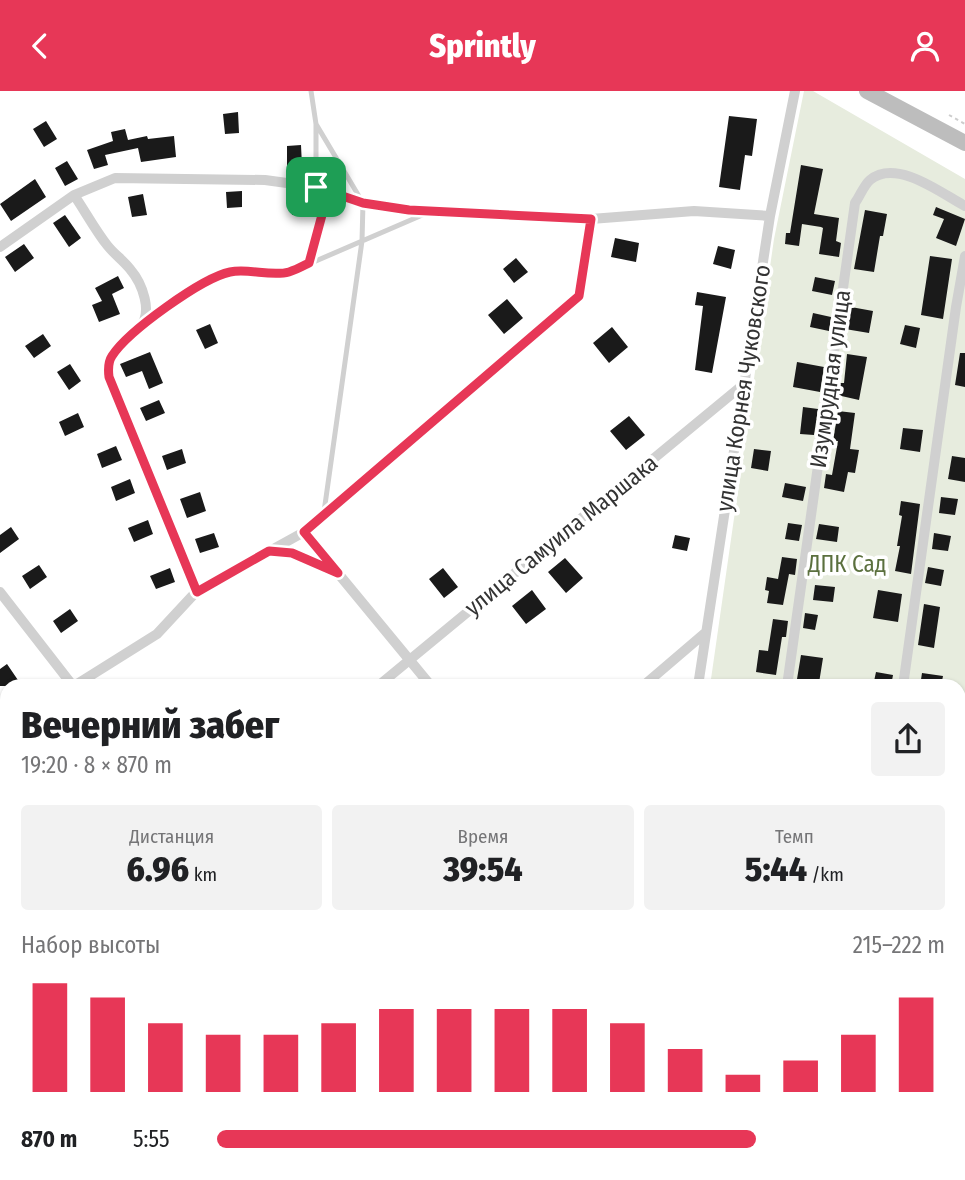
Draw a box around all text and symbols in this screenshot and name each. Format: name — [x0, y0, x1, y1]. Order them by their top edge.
icon: back — [21, 27, 59, 65]
text: Sprintly — [429, 27, 536, 65]
icon: person — [906, 27, 944, 65]
pin — [286, 157, 346, 217]
icon: arrive — [297, 168, 335, 206]
street label: улица Корнея Чуковского — [710, 263, 776, 513]
street label: Изумрудная улица — [804, 288, 856, 470]
street label: улица Самуила Маршака — [459, 449, 663, 621]
park label: ДПК Сад — [807, 550, 886, 578]
text: Вечерний забег — [21, 702, 279, 748]
button: share — [871, 702, 945, 776]
text: 19:20 · 8 × 870 m — [21, 751, 172, 779]
text: Дистанция — [129, 825, 214, 848]
text: Время — [458, 825, 508, 848]
text: Темп — [775, 825, 814, 848]
text: 6.96 — [126, 848, 189, 890]
text: 39:54 — [443, 848, 523, 890]
text: 5:44 — [745, 848, 807, 890]
text: km — [189, 863, 217, 886]
text: /km — [807, 863, 844, 886]
text: Набор высоты — [21, 931, 160, 959]
text: 215–222 m — [853, 931, 945, 959]
text: 870 m — [21, 1125, 77, 1153]
text: 5:55 — [133, 1125, 170, 1153]

